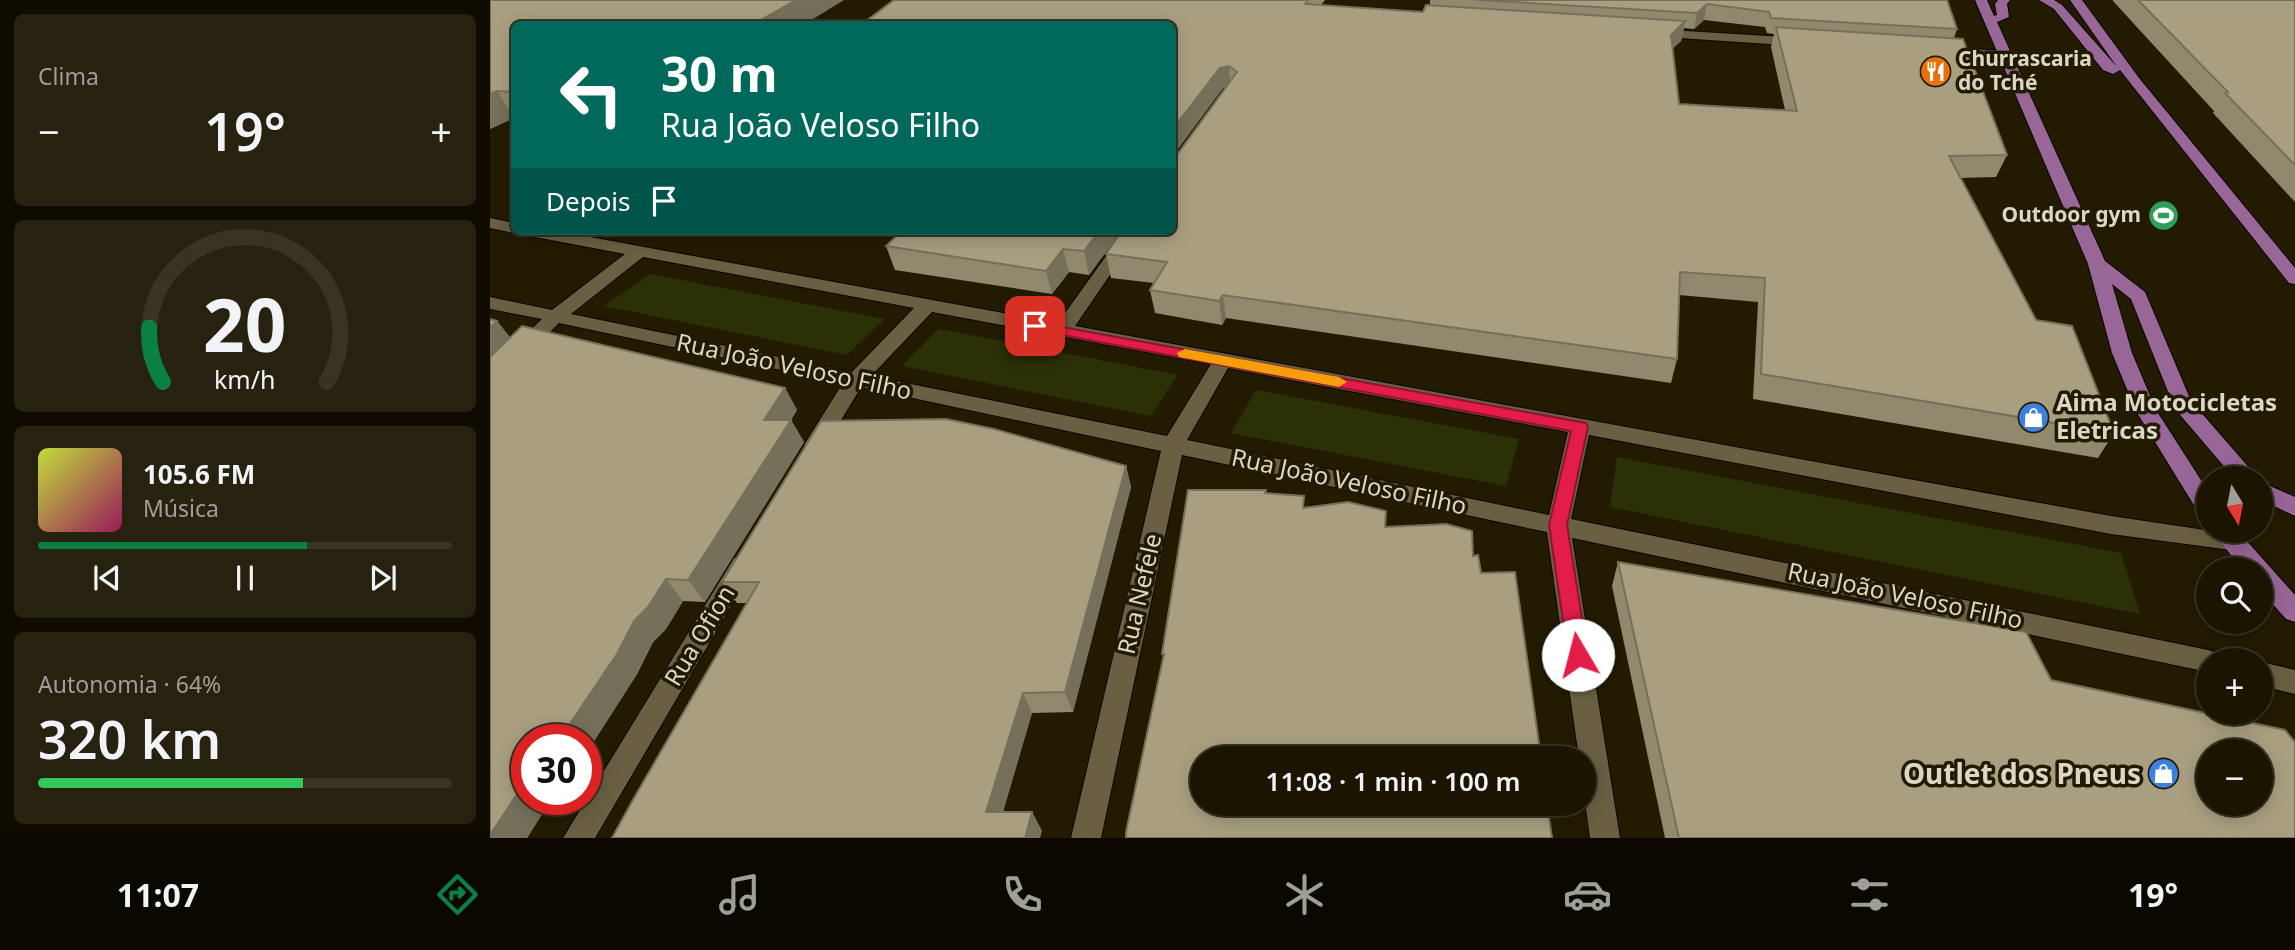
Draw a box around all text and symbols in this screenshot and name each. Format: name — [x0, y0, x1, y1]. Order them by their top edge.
text: 30 m — [661, 40, 778, 106]
place label: Churrascaria do Tché — [1958, 44, 2092, 96]
icon: left — [546, 49, 637, 140]
restaurant icon: Churrascaria do Tché — [1918, 54, 1952, 88]
text: Clima — [38, 60, 99, 92]
text: 19° — [204, 95, 286, 166]
text: Rua João Veloso Filho — [661, 103, 980, 146]
text: − — [38, 105, 60, 157]
text: + — [430, 105, 452, 157]
icon: arrive — [645, 182, 683, 220]
text: Depois — [546, 183, 631, 219]
sports icon: Outdoor gym — [2147, 198, 2181, 232]
place label: Outdoor gym — [2002, 200, 2141, 228]
text: 20 — [203, 274, 287, 373]
pin — [1005, 296, 1065, 356]
icon: arrive — [1016, 307, 1054, 345]
street label: Rua João Veloso Filho — [674, 325, 915, 407]
text: km/h — [214, 362, 276, 396]
place label: Aima Motocicletas Eletricas — [2056, 385, 2277, 446]
shop icon: Aima Motocicletas Eletricas — [2016, 400, 2050, 434]
street label: Rua João Veloso Filho — [1229, 440, 1470, 522]
text: 105.6 FM — [143, 456, 255, 492]
north arrow — [2196, 466, 2273, 542]
map controls — [2196, 466, 2273, 816]
text: Música — [143, 492, 219, 524]
street label: Rua Nefele — [1109, 530, 1168, 657]
street label: Rua João Veloso Filho — [1785, 554, 2026, 636]
button: search — [2196, 557, 2273, 634]
icon: previous — [88, 559, 126, 597]
icon: pause — [226, 559, 264, 597]
icon: next — [364, 559, 402, 597]
street label: Rua Ofion — [656, 579, 742, 692]
position arrow — [1541, 618, 1615, 692]
button: + — [2196, 648, 2273, 725]
text: Autonomia · 64% — [38, 668, 221, 700]
text: 320 km — [38, 703, 221, 774]
speed limit sign: 30 — [511, 724, 602, 815]
button: − — [2196, 739, 2273, 816]
place label: Outlet dos Pneus — [1903, 754, 2141, 792]
shop icon: Outlet dos Pneus — [2147, 757, 2181, 791]
text: 11:08 · 1 min · 100 m — [1266, 763, 1520, 799]
icon: directions — [433, 870, 482, 919]
icon: music — [715, 870, 764, 919]
icon: phone — [998, 870, 1047, 919]
icon: climate — [1280, 870, 1329, 919]
icon: car — [1563, 870, 1612, 919]
icon: filters — [1845, 870, 1894, 919]
text: 11:07 — [117, 873, 199, 916]
text: 19° — [2128, 873, 2178, 916]

